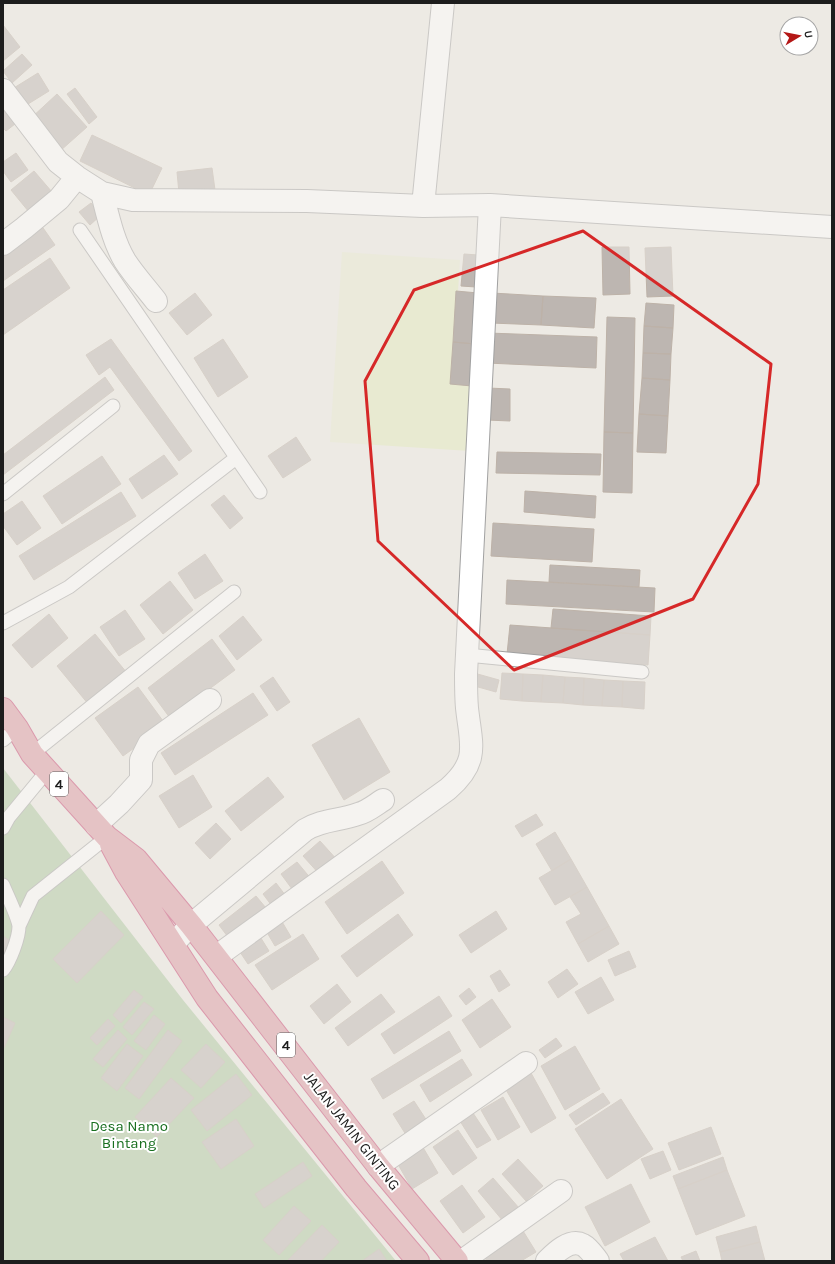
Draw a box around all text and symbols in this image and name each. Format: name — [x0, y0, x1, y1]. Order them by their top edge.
north arrow — [779, 16, 819, 56]
text: U — [801, 29, 815, 39]
road number: 4 — [50, 772, 68, 796]
road number: 4 — [277, 1033, 295, 1057]
street label: JALAN JAMIN GINTING — [300, 1068, 404, 1194]
park label: Desa Namo Bintang — [90, 1117, 168, 1152]

